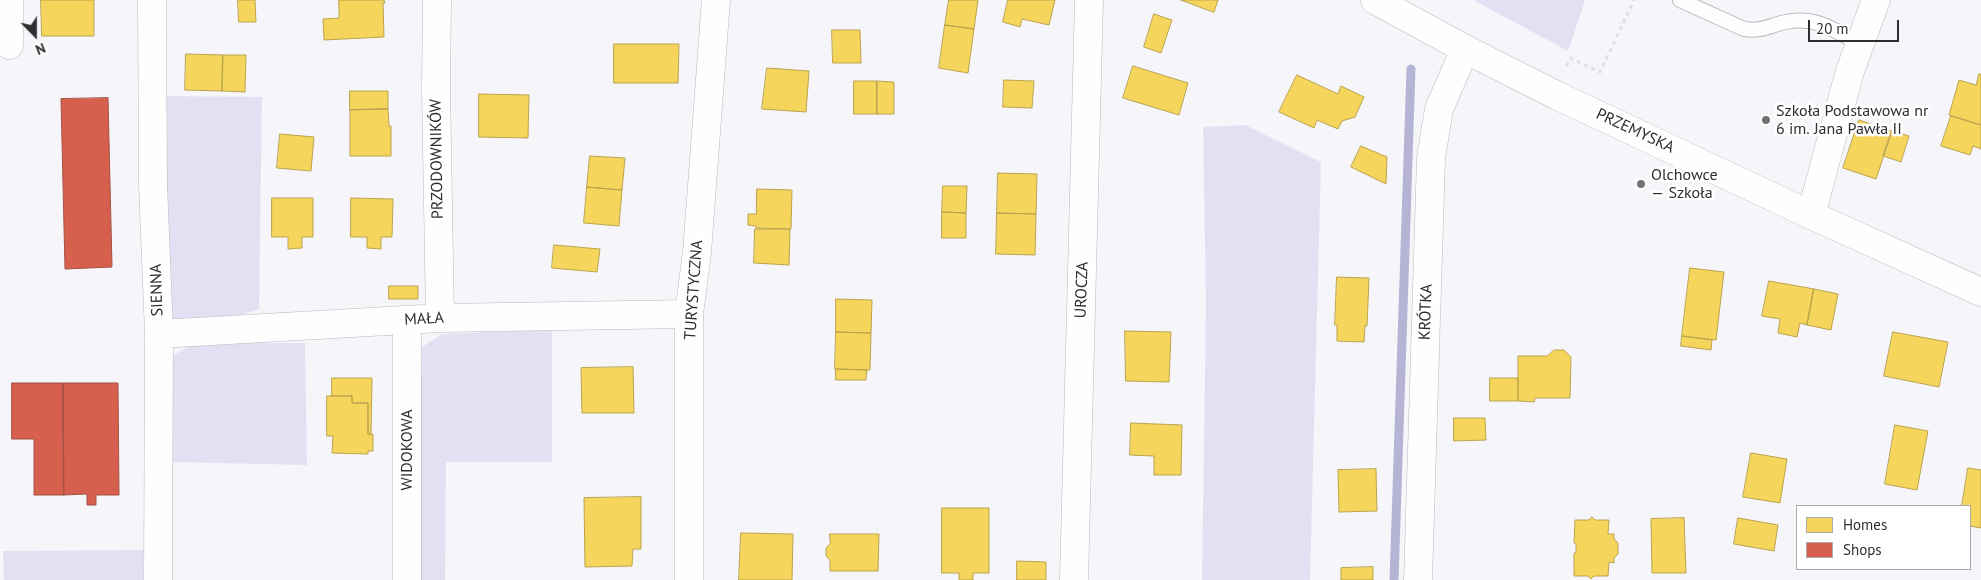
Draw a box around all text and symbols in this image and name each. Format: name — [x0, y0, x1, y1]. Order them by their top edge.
north arrow — [10, 10, 60, 60]
scale bar — [1811, 10, 1902, 42]
text: 20 m — [1816, 19, 1849, 38]
text: N — [33, 39, 48, 59]
street label: PRZODOWNIKÓW — [426, 99, 448, 219]
place label: Szkoła Podstawowa nr 6 im. Jana Pawła II — [1776, 101, 1928, 139]
street label: PRZEMYSKA — [1593, 105, 1677, 157]
marker: Szkoła Podstawowa nr 6 im. Jana Pawła II — [1760, 114, 1772, 126]
place label: Olchowce — Szkoła — [1651, 165, 1718, 203]
marker: Olchowce — Szkoła — [1635, 178, 1647, 190]
street label: TURYSTYCZNA — [681, 240, 707, 340]
street label: UROCZA — [1071, 261, 1093, 319]
street label: SIENNA — [146, 263, 168, 317]
street label: KRÓTKA — [1415, 284, 1437, 340]
street label: MAŁA — [404, 308, 444, 330]
street label: WIDOKOWA — [397, 409, 417, 491]
legend — [1796, 505, 1971, 570]
text: Homes — [1843, 515, 1887, 534]
text: Shops — [1843, 540, 1882, 559]

